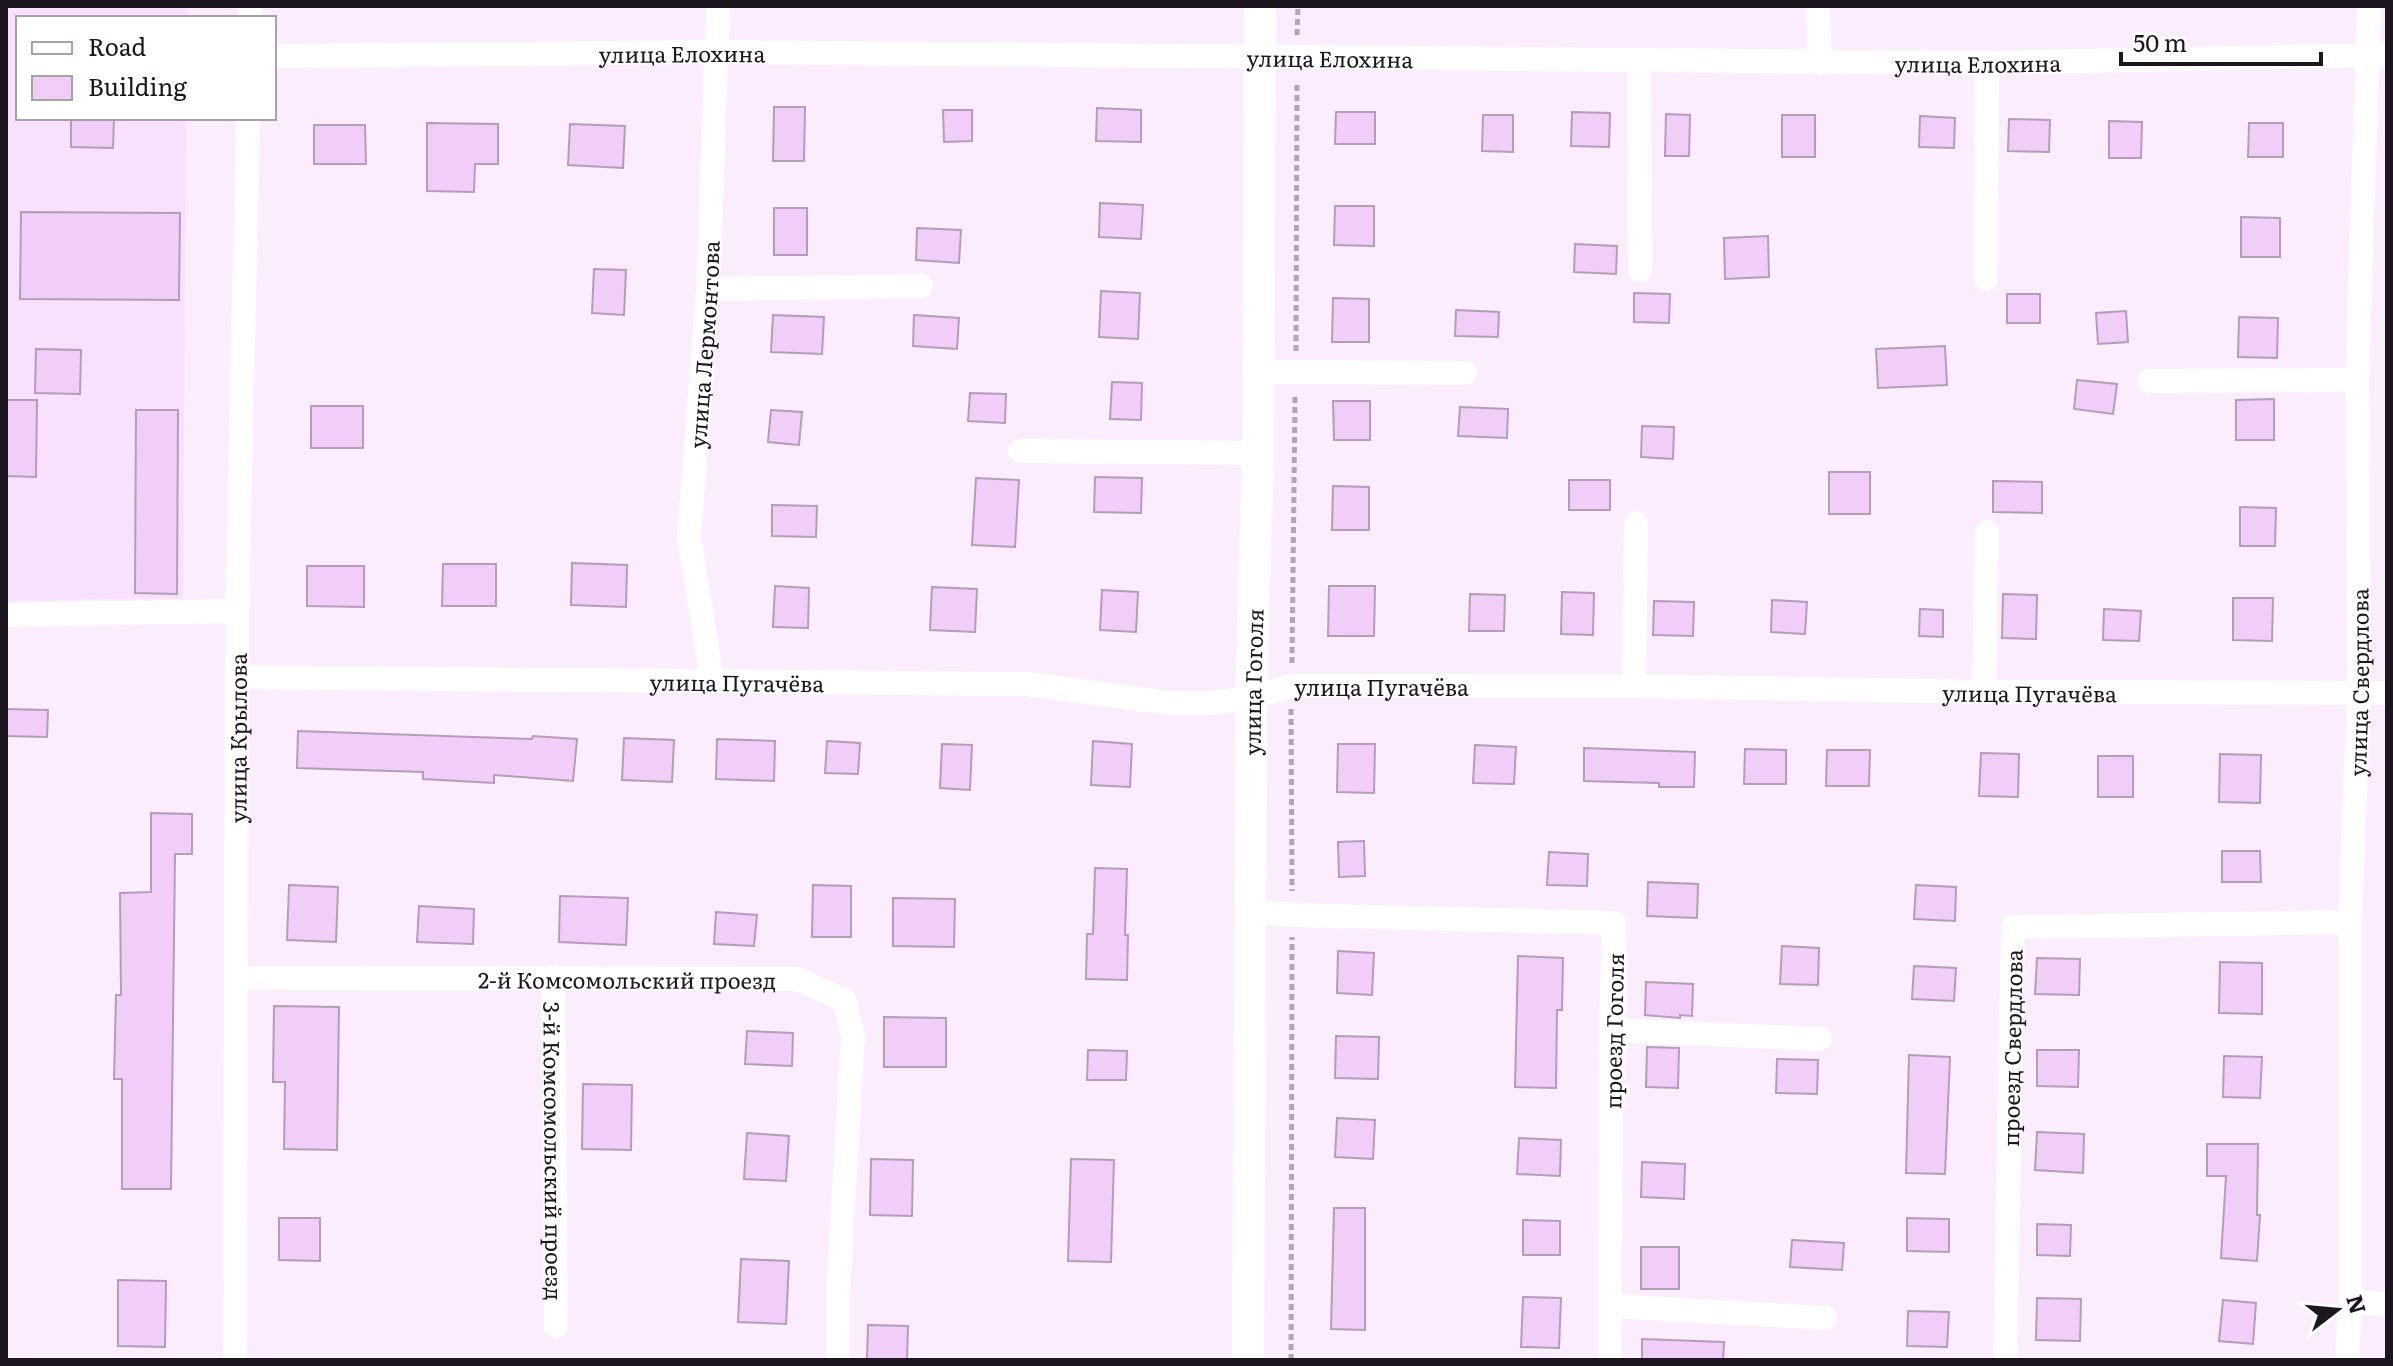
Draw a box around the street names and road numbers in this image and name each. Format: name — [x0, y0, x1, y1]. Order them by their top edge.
street label: улица Елохина — [598, 35, 766, 70]
street label: улица Елохина — [1246, 40, 1414, 75]
street label: улица Елохина — [1894, 45, 2062, 80]
street label: улица Лермонтова — [679, 240, 726, 450]
street label: улица Свердлова — [2339, 588, 2376, 777]
street label: улица Гоголя — [1234, 608, 1270, 756]
street label: улица Крылова — [220, 653, 253, 823]
street label: улица Пугачёва — [649, 664, 825, 699]
street label: улица Пугачёва — [1294, 670, 1469, 703]
street label: улица Пугачёва — [1942, 675, 2117, 709]
street label: проезд Свердлова — [1992, 949, 2029, 1147]
street label: проезд Гоголя — [1595, 953, 1631, 1109]
street label: 2-й Комсомольский проезд — [478, 962, 776, 995]
street label: 3-й Комсомольский проезд — [537, 1001, 572, 1301]

